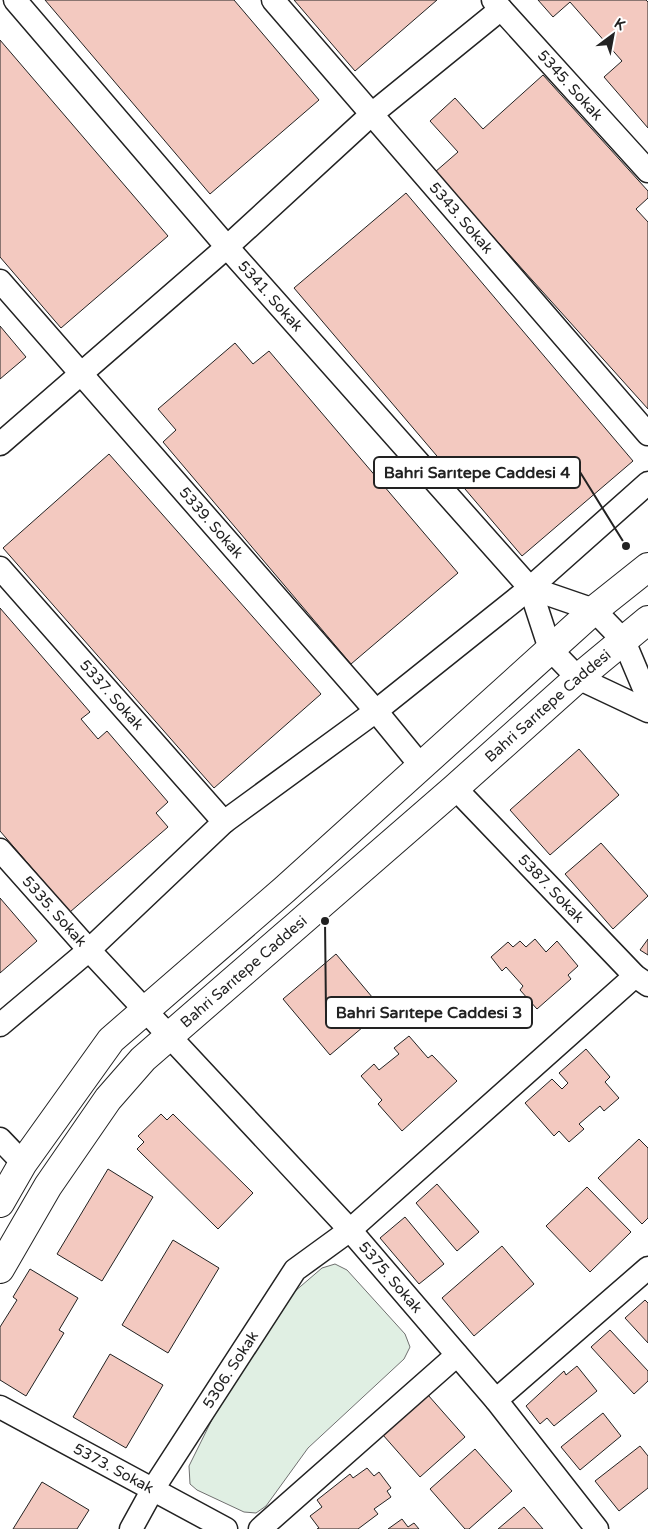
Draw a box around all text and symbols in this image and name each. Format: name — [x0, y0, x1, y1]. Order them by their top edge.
north arrow — [588, 10, 638, 60]
text: K — [611, 15, 629, 34]
street label: 5345. Sokak — [534, 46, 607, 124]
street label: 5343. Sokak — [426, 179, 497, 257]
street label: 5341. Sokak — [234, 257, 307, 335]
callout: Bahri Sarıtepe Caddesi 4 — [374, 457, 580, 488]
text: Bahri Sarıtepe Caddesi 4 — [384, 463, 570, 483]
street label: 5339. Sokak — [175, 483, 247, 562]
street label: Bahri Sarıtepe Caddesi — [481, 646, 614, 766]
street label: 5337. Sokak — [76, 656, 148, 734]
street label: 5387. Sokak — [514, 850, 588, 926]
street label: 5335. Sokak — [18, 872, 91, 950]
street label: Bahri Sarıtepe Caddesi — [177, 912, 311, 1031]
callout: Bahri Sarıtepe Caddesi 3 — [326, 997, 532, 1028]
text: Bahri Sarıtepe Caddesi 3 — [336, 1003, 522, 1023]
street label: 5375. Sokak — [355, 1238, 426, 1317]
street label: 5306. Sokak — [199, 1328, 262, 1412]
street label: 5373. Sokak — [70, 1439, 157, 1497]

